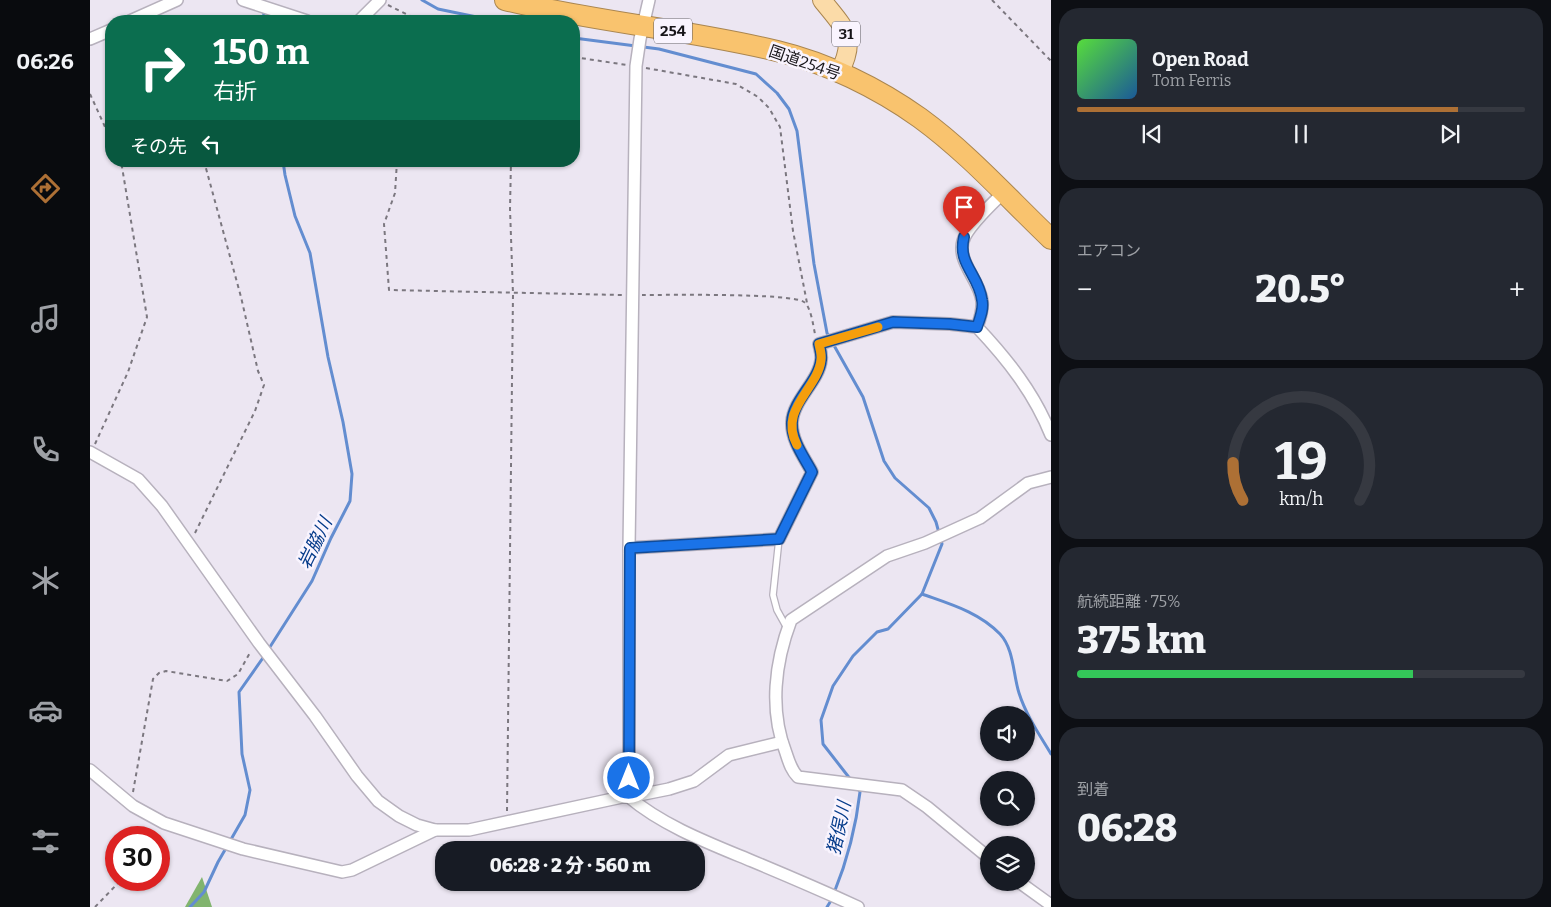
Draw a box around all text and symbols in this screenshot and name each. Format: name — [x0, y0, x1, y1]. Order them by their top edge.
road number: 254 — [654, 18, 692, 44]
road number: 31 — [832, 22, 860, 46]
text: 150 m — [213, 31, 309, 73]
icon: right — [130, 35, 195, 100]
street label: 国道254号 — [766, 41, 843, 84]
text: 06:26 — [16, 48, 74, 75]
text: Open Road — [1152, 48, 1249, 71]
text: Tom Ferris — [1152, 71, 1231, 90]
text: 右折 — [213, 78, 257, 105]
icon: previous — [1138, 120, 1166, 148]
icon: pause — [1287, 120, 1315, 148]
icon: next — [1436, 120, 1464, 148]
icon: left — [197, 130, 225, 158]
text: その先 — [130, 135, 187, 158]
icon: directions — [28, 171, 63, 206]
pin — [943, 186, 985, 237]
icon: arrive — [950, 193, 978, 221]
text: エアコン — [1077, 241, 1141, 260]
text: 20.5° — [1255, 266, 1346, 312]
text: − — [1077, 273, 1092, 306]
text: + — [1509, 273, 1525, 306]
icon: music — [28, 301, 63, 336]
text: 19 — [1274, 430, 1328, 493]
icon: phone — [28, 432, 63, 467]
text: km/h — [1279, 488, 1323, 510]
water label: 岩脇川 — [293, 512, 338, 572]
icon: climate — [28, 563, 63, 598]
text: 航続距離 · 75% — [1077, 592, 1181, 611]
text: 375 km — [1077, 617, 1206, 663]
icon: car — [28, 693, 63, 728]
map controls — [980, 706, 1035, 891]
button: sound — [980, 706, 1035, 761]
position arrow — [602, 751, 654, 803]
button: search — [980, 771, 1035, 826]
text: 到着 — [1077, 780, 1109, 799]
water label: 猪俣川 — [823, 797, 856, 857]
text: 06:28 — [1077, 805, 1177, 851]
icon: filters — [28, 824, 63, 859]
speed limit sign: 30 — [105, 826, 170, 891]
button: layers — [980, 836, 1035, 891]
text: 06:28 · 2 分 · 560 m — [490, 854, 650, 877]

